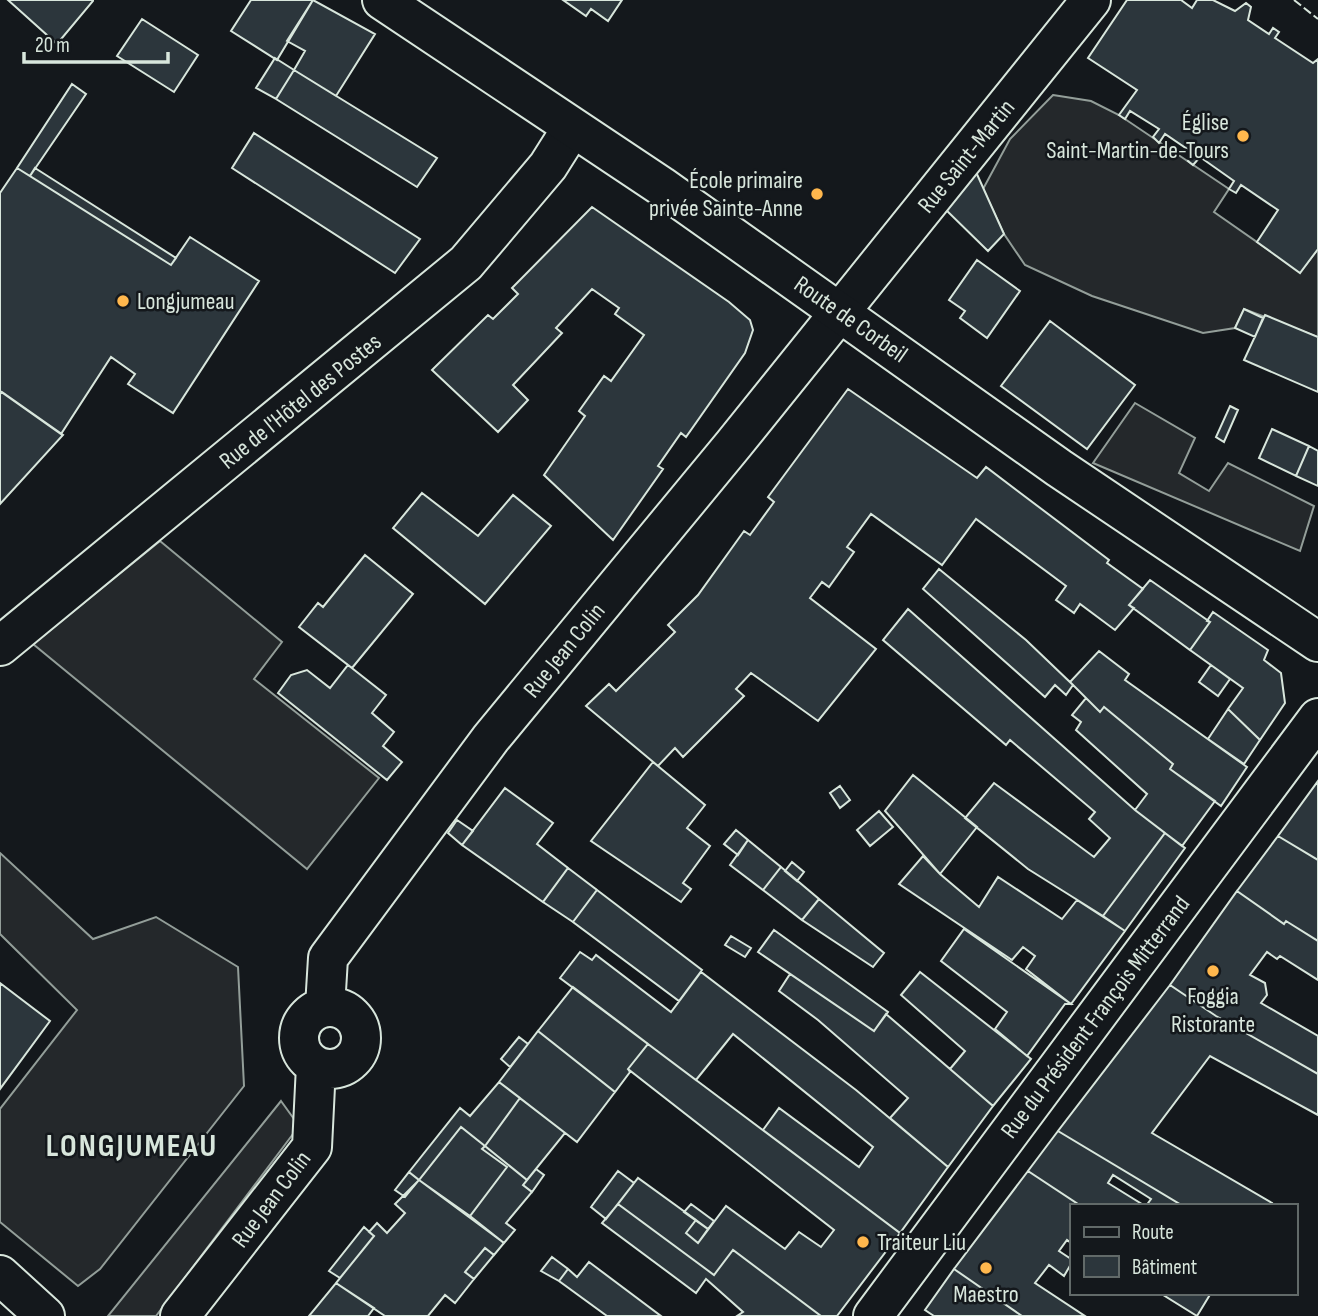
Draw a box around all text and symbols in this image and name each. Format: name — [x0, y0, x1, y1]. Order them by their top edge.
scale bar — [24, 21, 168, 65]
text: 20 m — [35, 33, 70, 58]
street label: Rue Saint-Martin — [912, 94, 1021, 219]
place label: Église Saint-Martin-de-Tours — [1046, 108, 1229, 165]
marker: Église Saint-Martin-de-Tours — [1235, 128, 1251, 144]
place label: École primaire privée Sainte-Anne — [649, 166, 803, 223]
marker: École primaire privée Sainte-Anne — [809, 186, 825, 202]
street label: Route de Corbeil — [788, 270, 913, 369]
place label: Longjumeau — [137, 287, 235, 316]
marker: Longjumeau — [115, 293, 131, 309]
street label: Rue de l'Hôtel des Postes — [214, 327, 387, 475]
street label: Rue Jean Colin — [517, 597, 611, 704]
street label: Rue du Président François Mitterrand — [995, 890, 1196, 1144]
marker: Foggia Ristorante — [1205, 963, 1221, 979]
place label: Foggia Ristorante — [1171, 982, 1255, 1039]
district label: LONGJUMEAU — [46, 1127, 218, 1166]
street label: Rue Jean Colin — [226, 1145, 317, 1253]
legend — [1070, 1204, 1297, 1295]
text: Route — [1132, 1220, 1174, 1245]
place label: Traiteur Liu — [877, 1228, 966, 1257]
marker: Traiteur Liu — [855, 1234, 871, 1250]
text: Bâtiment — [1132, 1255, 1197, 1280]
marker: Maestro — [978, 1260, 994, 1276]
place label: Maestro — [953, 1280, 1019, 1309]

